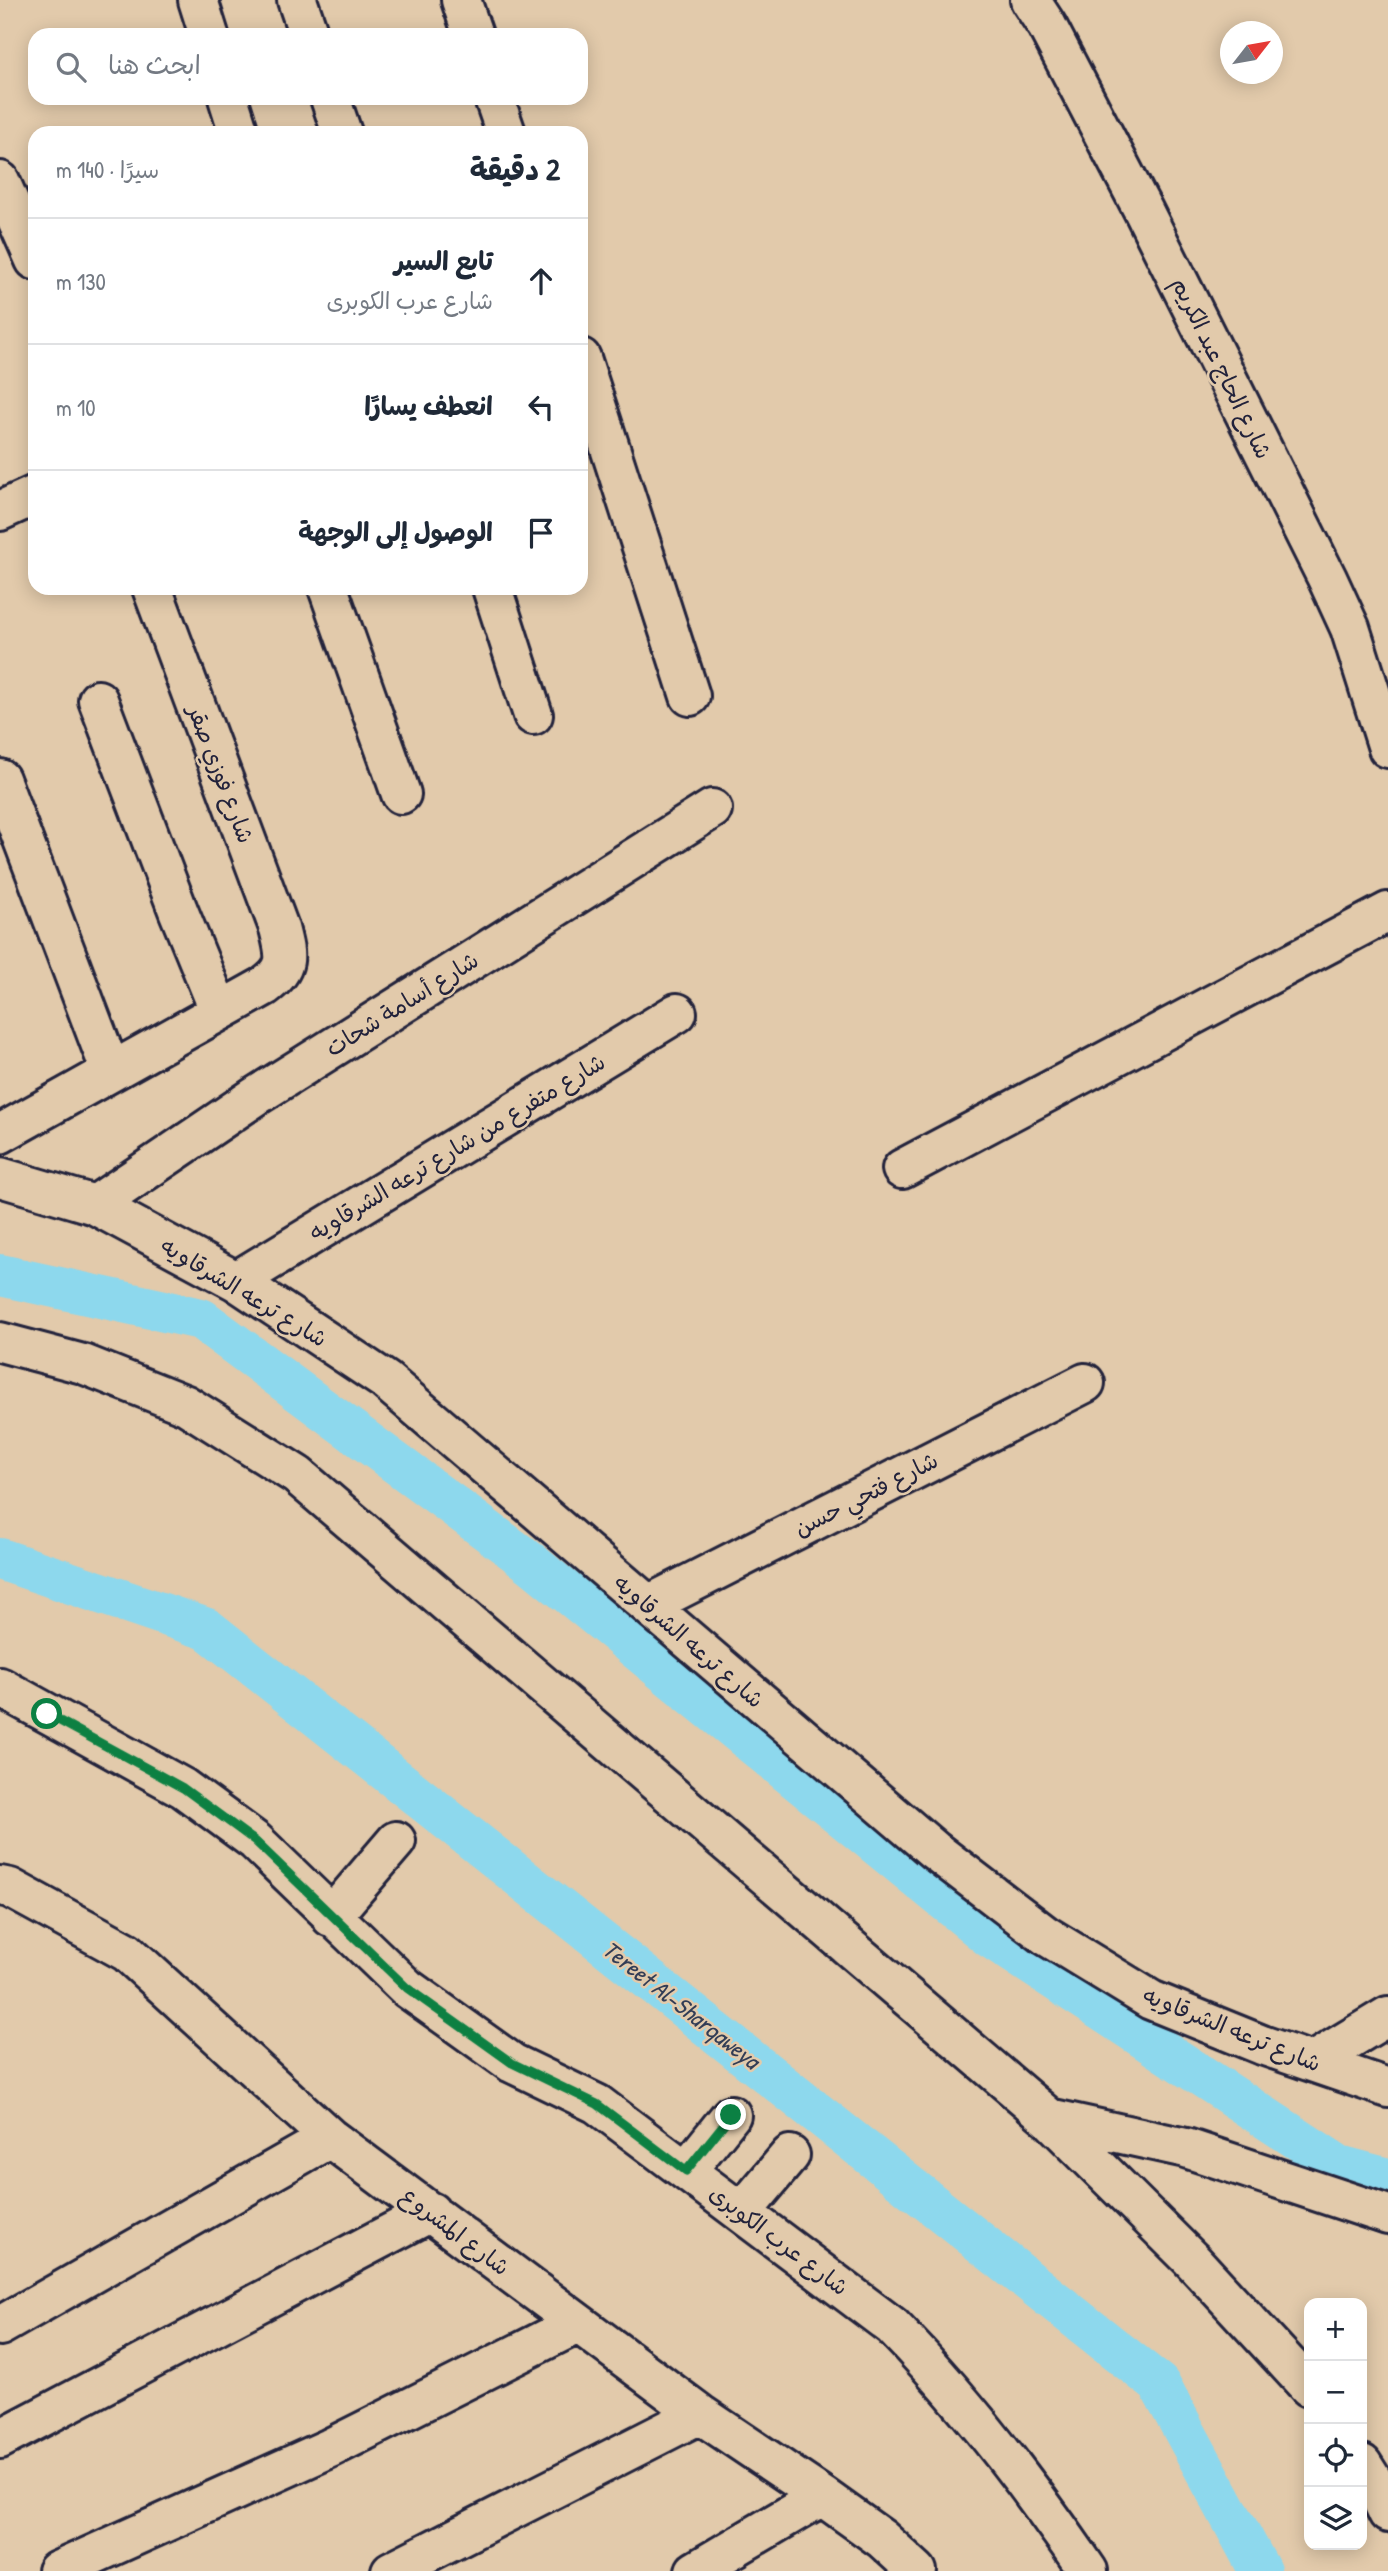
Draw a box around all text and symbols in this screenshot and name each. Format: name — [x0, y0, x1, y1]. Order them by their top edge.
north arrow — [1220, 21, 1283, 84]
search box — [28, 28, 588, 105]
text: ابحث هنا — [108, 47, 201, 82]
icon: search — [52, 48, 90, 86]
text: 2 دقيقة — [470, 149, 560, 189]
text: سيرًا · 140 m — [56, 154, 159, 185]
text: تابع السير — [394, 243, 493, 278]
icon: ahead — [522, 262, 560, 300]
text: 130 m — [56, 266, 106, 297]
street label: شارع الحاج عبد الكريم — [1162, 272, 1280, 465]
text: شارع عرب الكوبرى — [327, 285, 493, 316]
text: انعطف يسارًا — [364, 388, 493, 423]
icon: left — [522, 388, 560, 426]
text: 10 m — [56, 392, 96, 423]
text: الوصول إلى الوجهة — [298, 514, 493, 549]
icon: arrive — [522, 514, 560, 552]
street label: شارع فوزي صقر — [178, 698, 262, 848]
street label: شارع أسامة شحات — [319, 944, 485, 1064]
street label: شارع متفرع من شارع ترعه الشرقاويه — [303, 1046, 611, 1248]
street label: شارع ترعه الشرقاويه — [155, 1230, 333, 1354]
street label: شارع فتحي حسن — [788, 1444, 946, 1549]
street label: شارع ترعه الشرقاويه — [607, 1567, 771, 1715]
route start — [31, 1698, 62, 1729]
water label: Tereet Al-Sharqaweya — [596, 1933, 769, 2078]
street label: شارع ترعه الشرقاويه — [1138, 1979, 1326, 2079]
route end — [715, 2099, 746, 2130]
street label: شارع عرب الكوبرى — [703, 2177, 855, 2303]
street label: شارع المشروع — [394, 2179, 516, 2283]
map controls — [1304, 2298, 1367, 2550]
button: + — [1304, 2298, 1367, 2361]
button: − — [1304, 2361, 1367, 2424]
button: locate — [1304, 2424, 1367, 2487]
button: layers — [1304, 2487, 1367, 2550]

